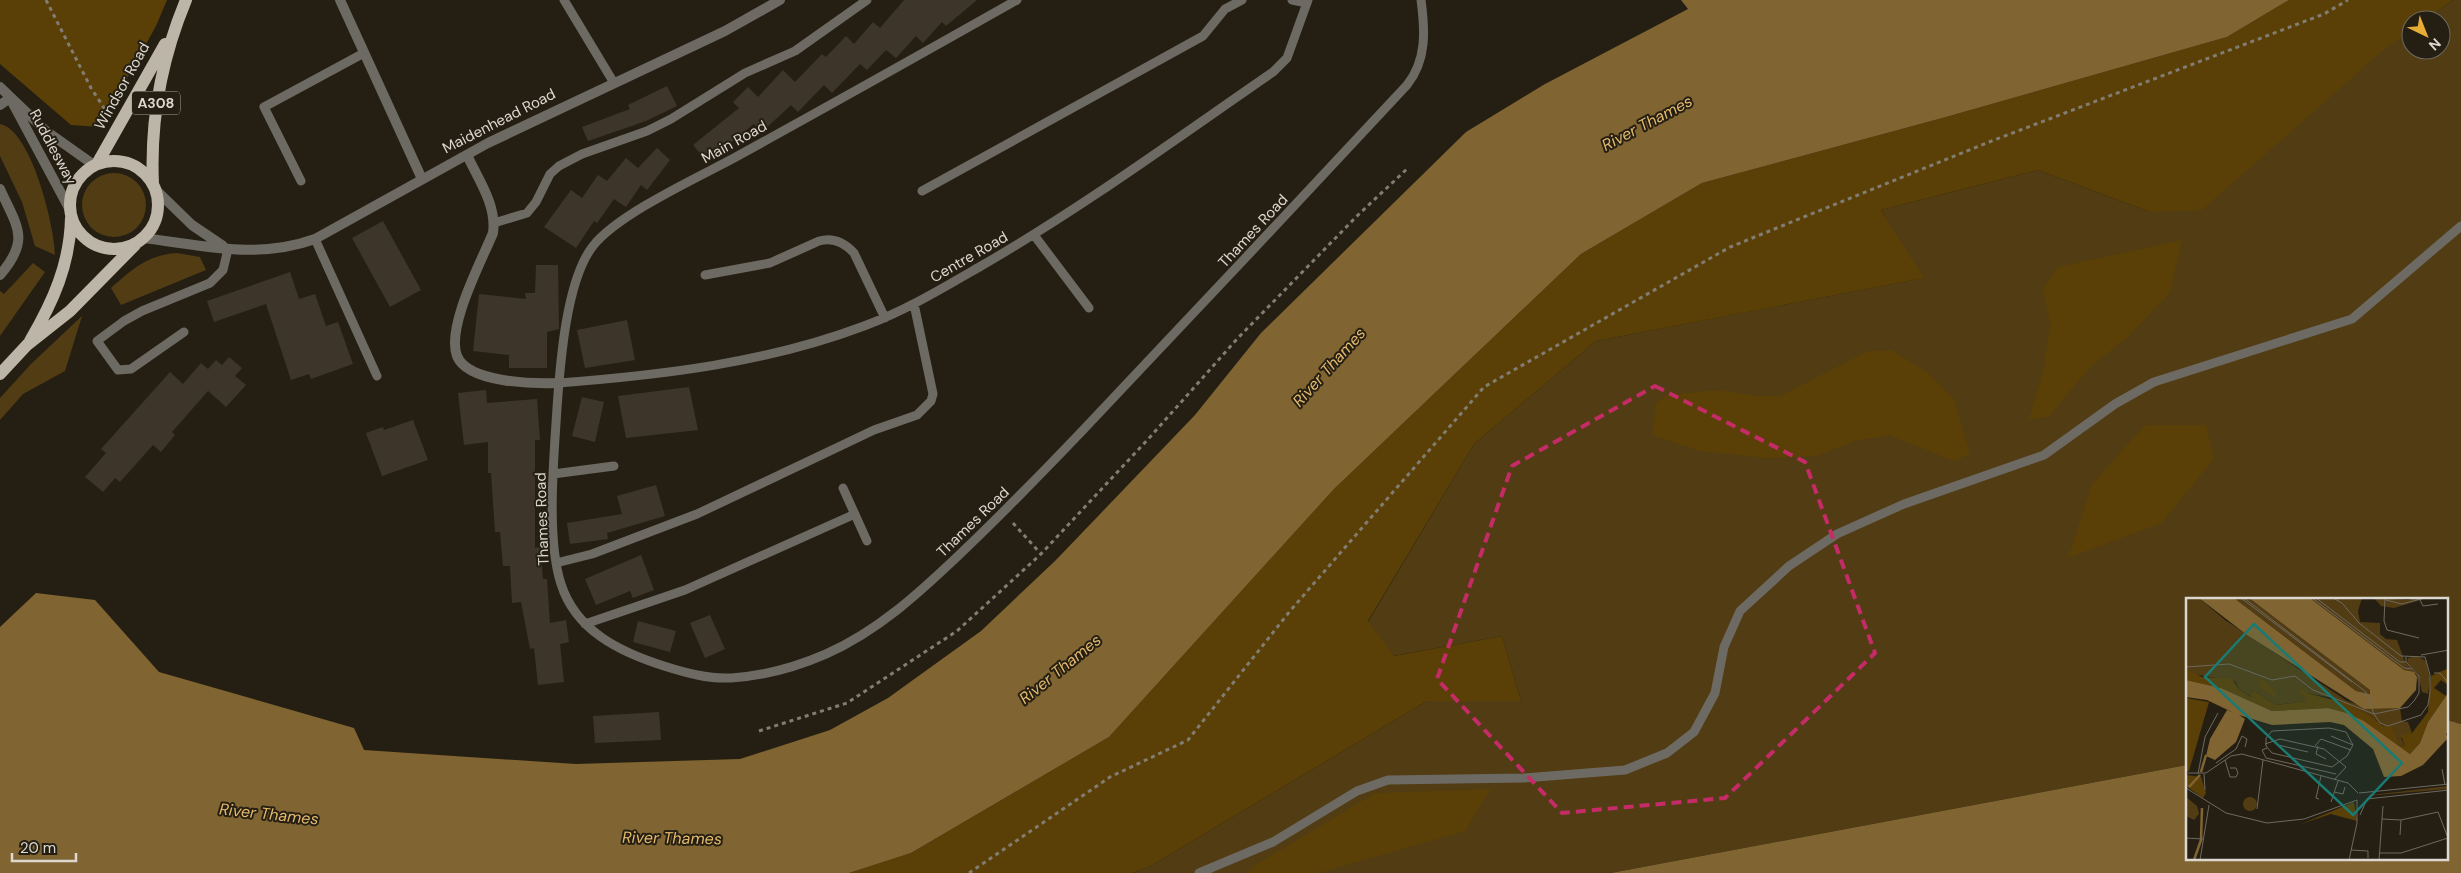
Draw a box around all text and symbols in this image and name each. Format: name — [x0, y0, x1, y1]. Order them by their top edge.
north arrow — [2401, 10, 2451, 60]
text: N — [2425, 34, 2445, 55]
street label: Windsor Road — [90, 39, 154, 133]
street label: Maidenhead Road — [439, 84, 559, 158]
water label: River Thames — [1598, 90, 1696, 156]
road number: A308 — [132, 92, 180, 115]
street label: Ruddlesway — [25, 106, 82, 189]
street label: Main Road — [698, 116, 770, 168]
street label: Thames Road — [1214, 190, 1292, 272]
street label: Centre Road — [927, 227, 1011, 287]
water label: River Thames — [1288, 323, 1370, 411]
street label: Thames Road — [530, 472, 554, 566]
street label: Thames Road — [932, 482, 1014, 562]
inset map — [2186, 598, 2448, 860]
water label: River Thames — [1015, 629, 1105, 709]
water label: River Thames — [218, 798, 320, 830]
water label: River Thames — [622, 827, 722, 849]
scale bar — [12, 830, 76, 862]
text: 20 m — [20, 838, 56, 858]

